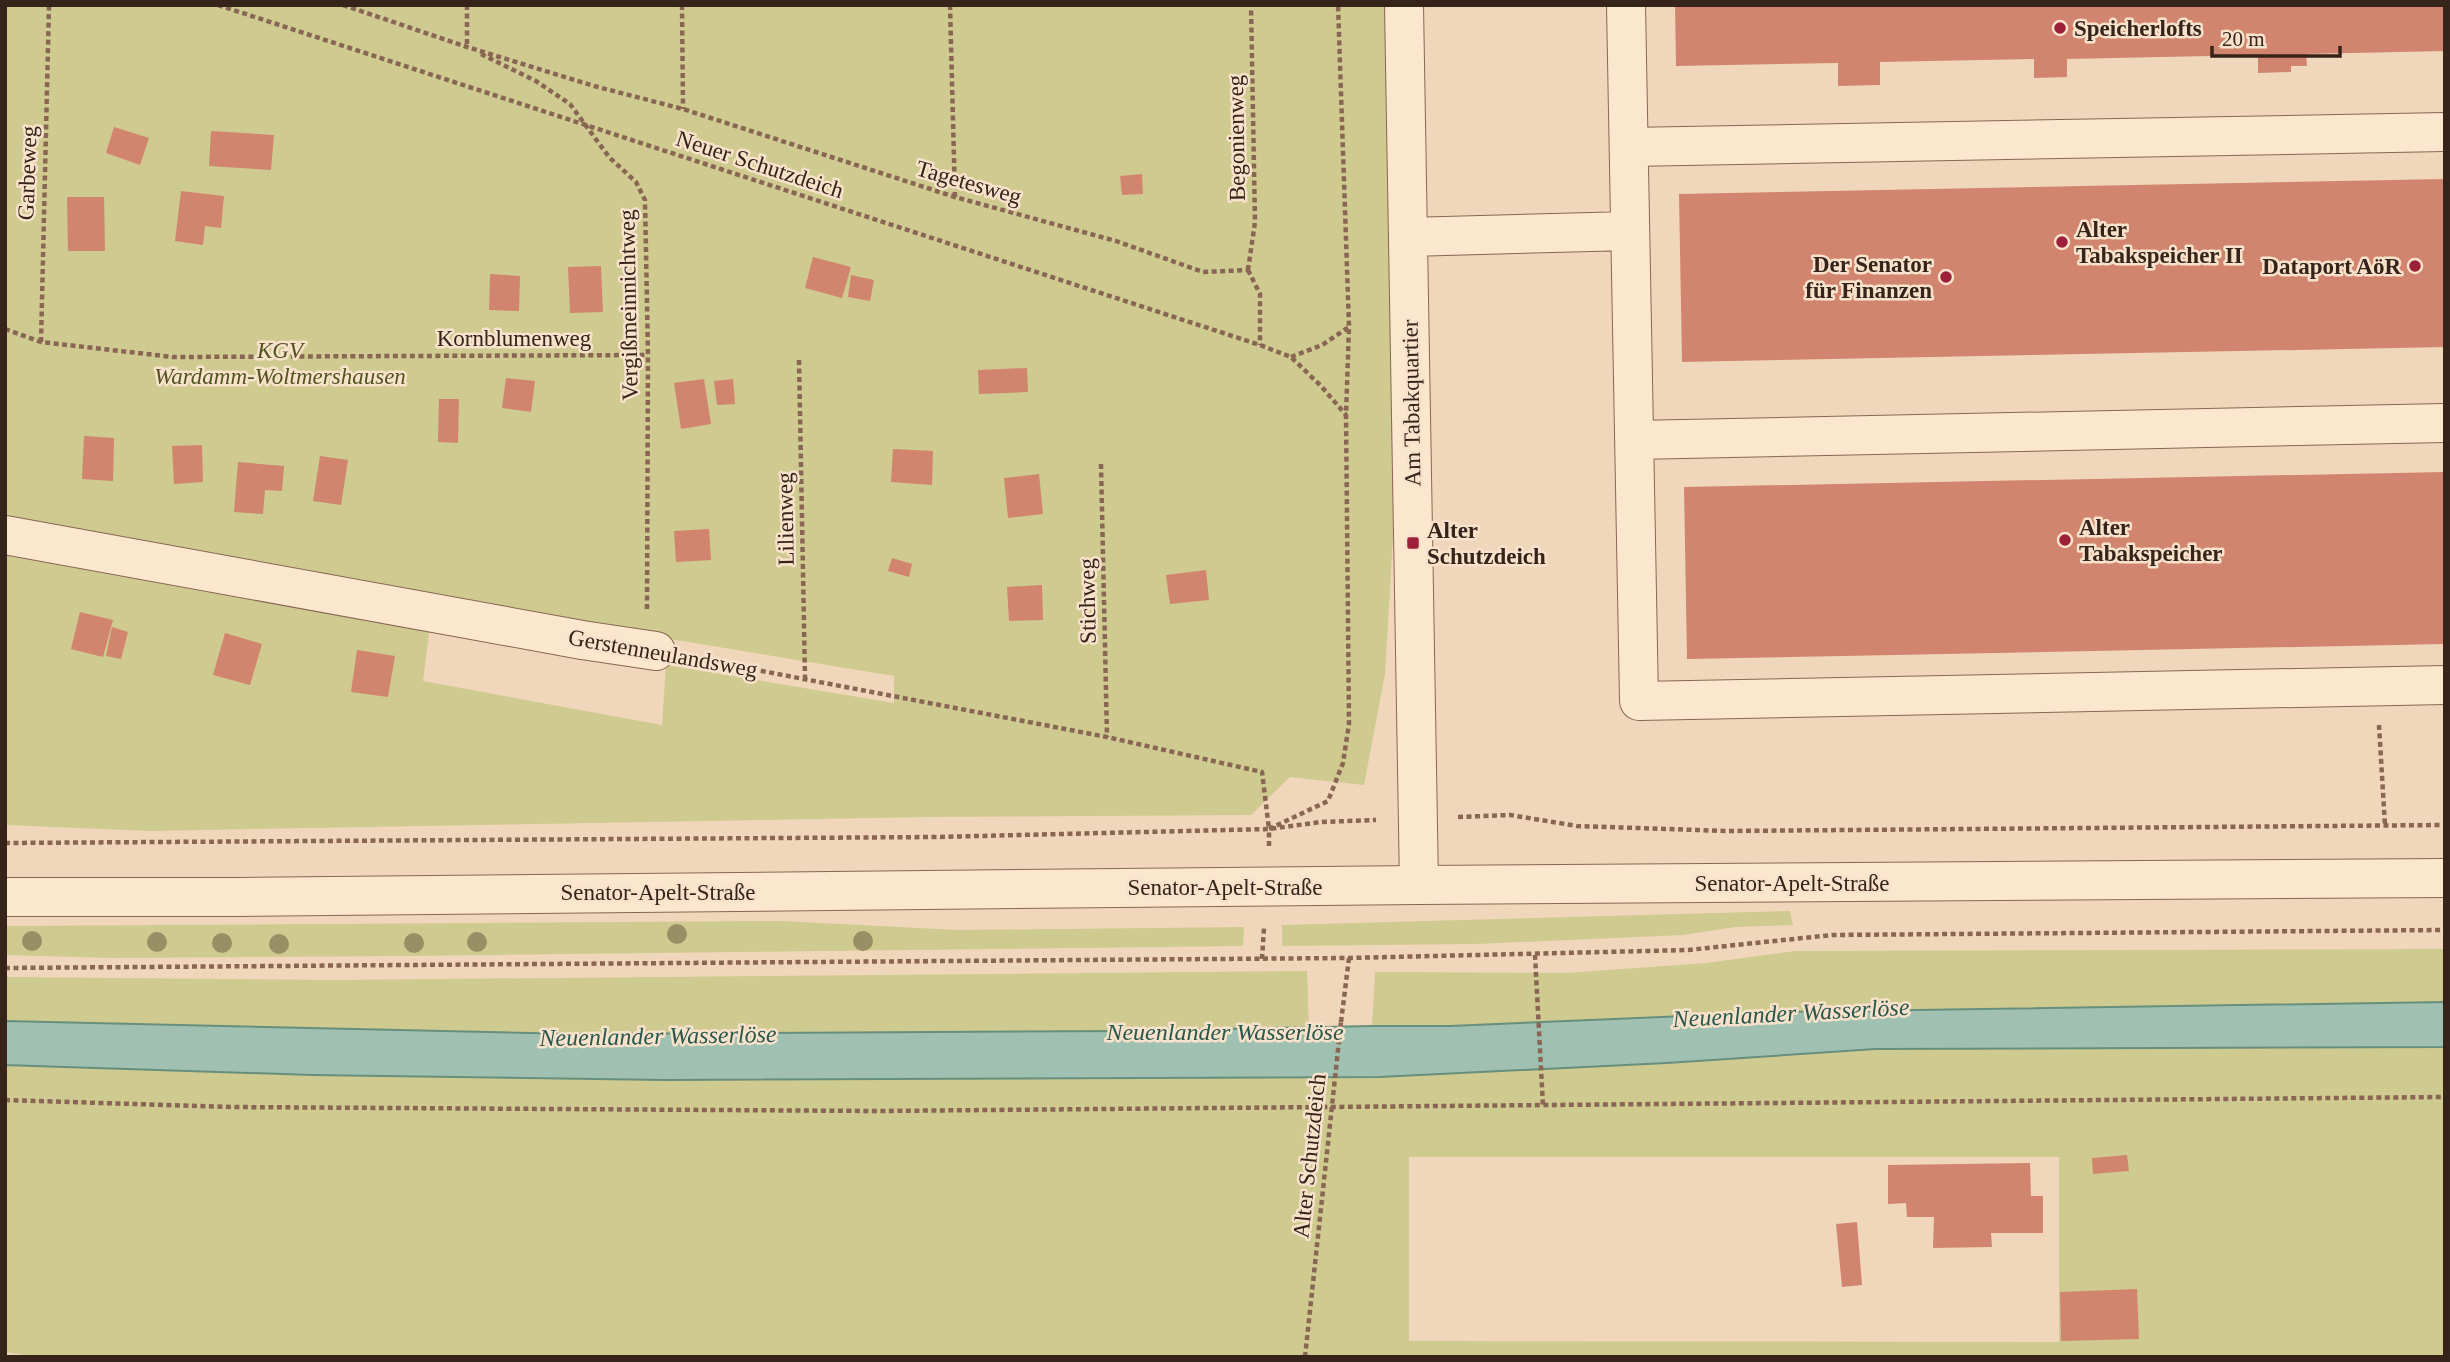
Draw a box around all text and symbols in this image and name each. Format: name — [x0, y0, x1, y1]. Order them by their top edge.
scale bar — [2212, 14, 2340, 58]
place label: Speicherlofts — [2074, 16, 2202, 41]
marker: Speicherlofts — [2052, 20, 2068, 36]
text: 20 m — [2222, 27, 2265, 51]
street label: Begonienweg — [1223, 74, 1250, 201]
street label: Garbeweg — [13, 125, 42, 221]
street label: Neuer Schutzdeich — [673, 126, 847, 203]
street label: Tagetesweg — [913, 156, 1025, 210]
street label: Vergißmeinnichtweg — [614, 209, 643, 401]
place label: Alter Tabakspeicher II — [2076, 217, 2243, 268]
marker: Alter Tabakspeicher II — [2054, 234, 2070, 250]
place label: Der Senator für Finanzen — [1805, 252, 1932, 303]
place label: Dataport AöR — [2262, 254, 2401, 279]
marker: Dataport AöR — [2407, 258, 2423, 274]
marker: Der Senator für Finanzen — [1938, 269, 1954, 285]
street label: Am Tabakquartier — [1398, 319, 1425, 487]
street label: Kornblumenweg — [437, 326, 592, 351]
park label: KGV Wardamm-Woltmershausen — [154, 338, 406, 389]
street label: Lilienweg — [772, 472, 799, 566]
place label: Alter Tabakspeicher — [2079, 515, 2223, 566]
place label: Alter Schutzdeich — [1427, 518, 1546, 569]
marker: Alter Tabakspeicher — [2057, 532, 2073, 548]
marker: Alter Schutzdeich — [1405, 535, 1421, 551]
street label: Stichweg — [1074, 557, 1101, 644]
street label: Gerstenneulandsweg — [566, 625, 760, 683]
street label: Senator-Apelt-Straße — [1695, 871, 1889, 896]
street label: Senator-Apelt-Straße — [1128, 875, 1322, 900]
street label: Senator-Apelt-Straße — [561, 880, 755, 905]
water label: Neuenlander Wasserlöse — [1671, 994, 1910, 1032]
water label: Neuenlander Wasserlöse — [1105, 1019, 1344, 1045]
water label: Neuenlander Wasserlöse — [538, 1021, 777, 1051]
street label: Alter Schutzdeich — [1288, 1072, 1331, 1240]

